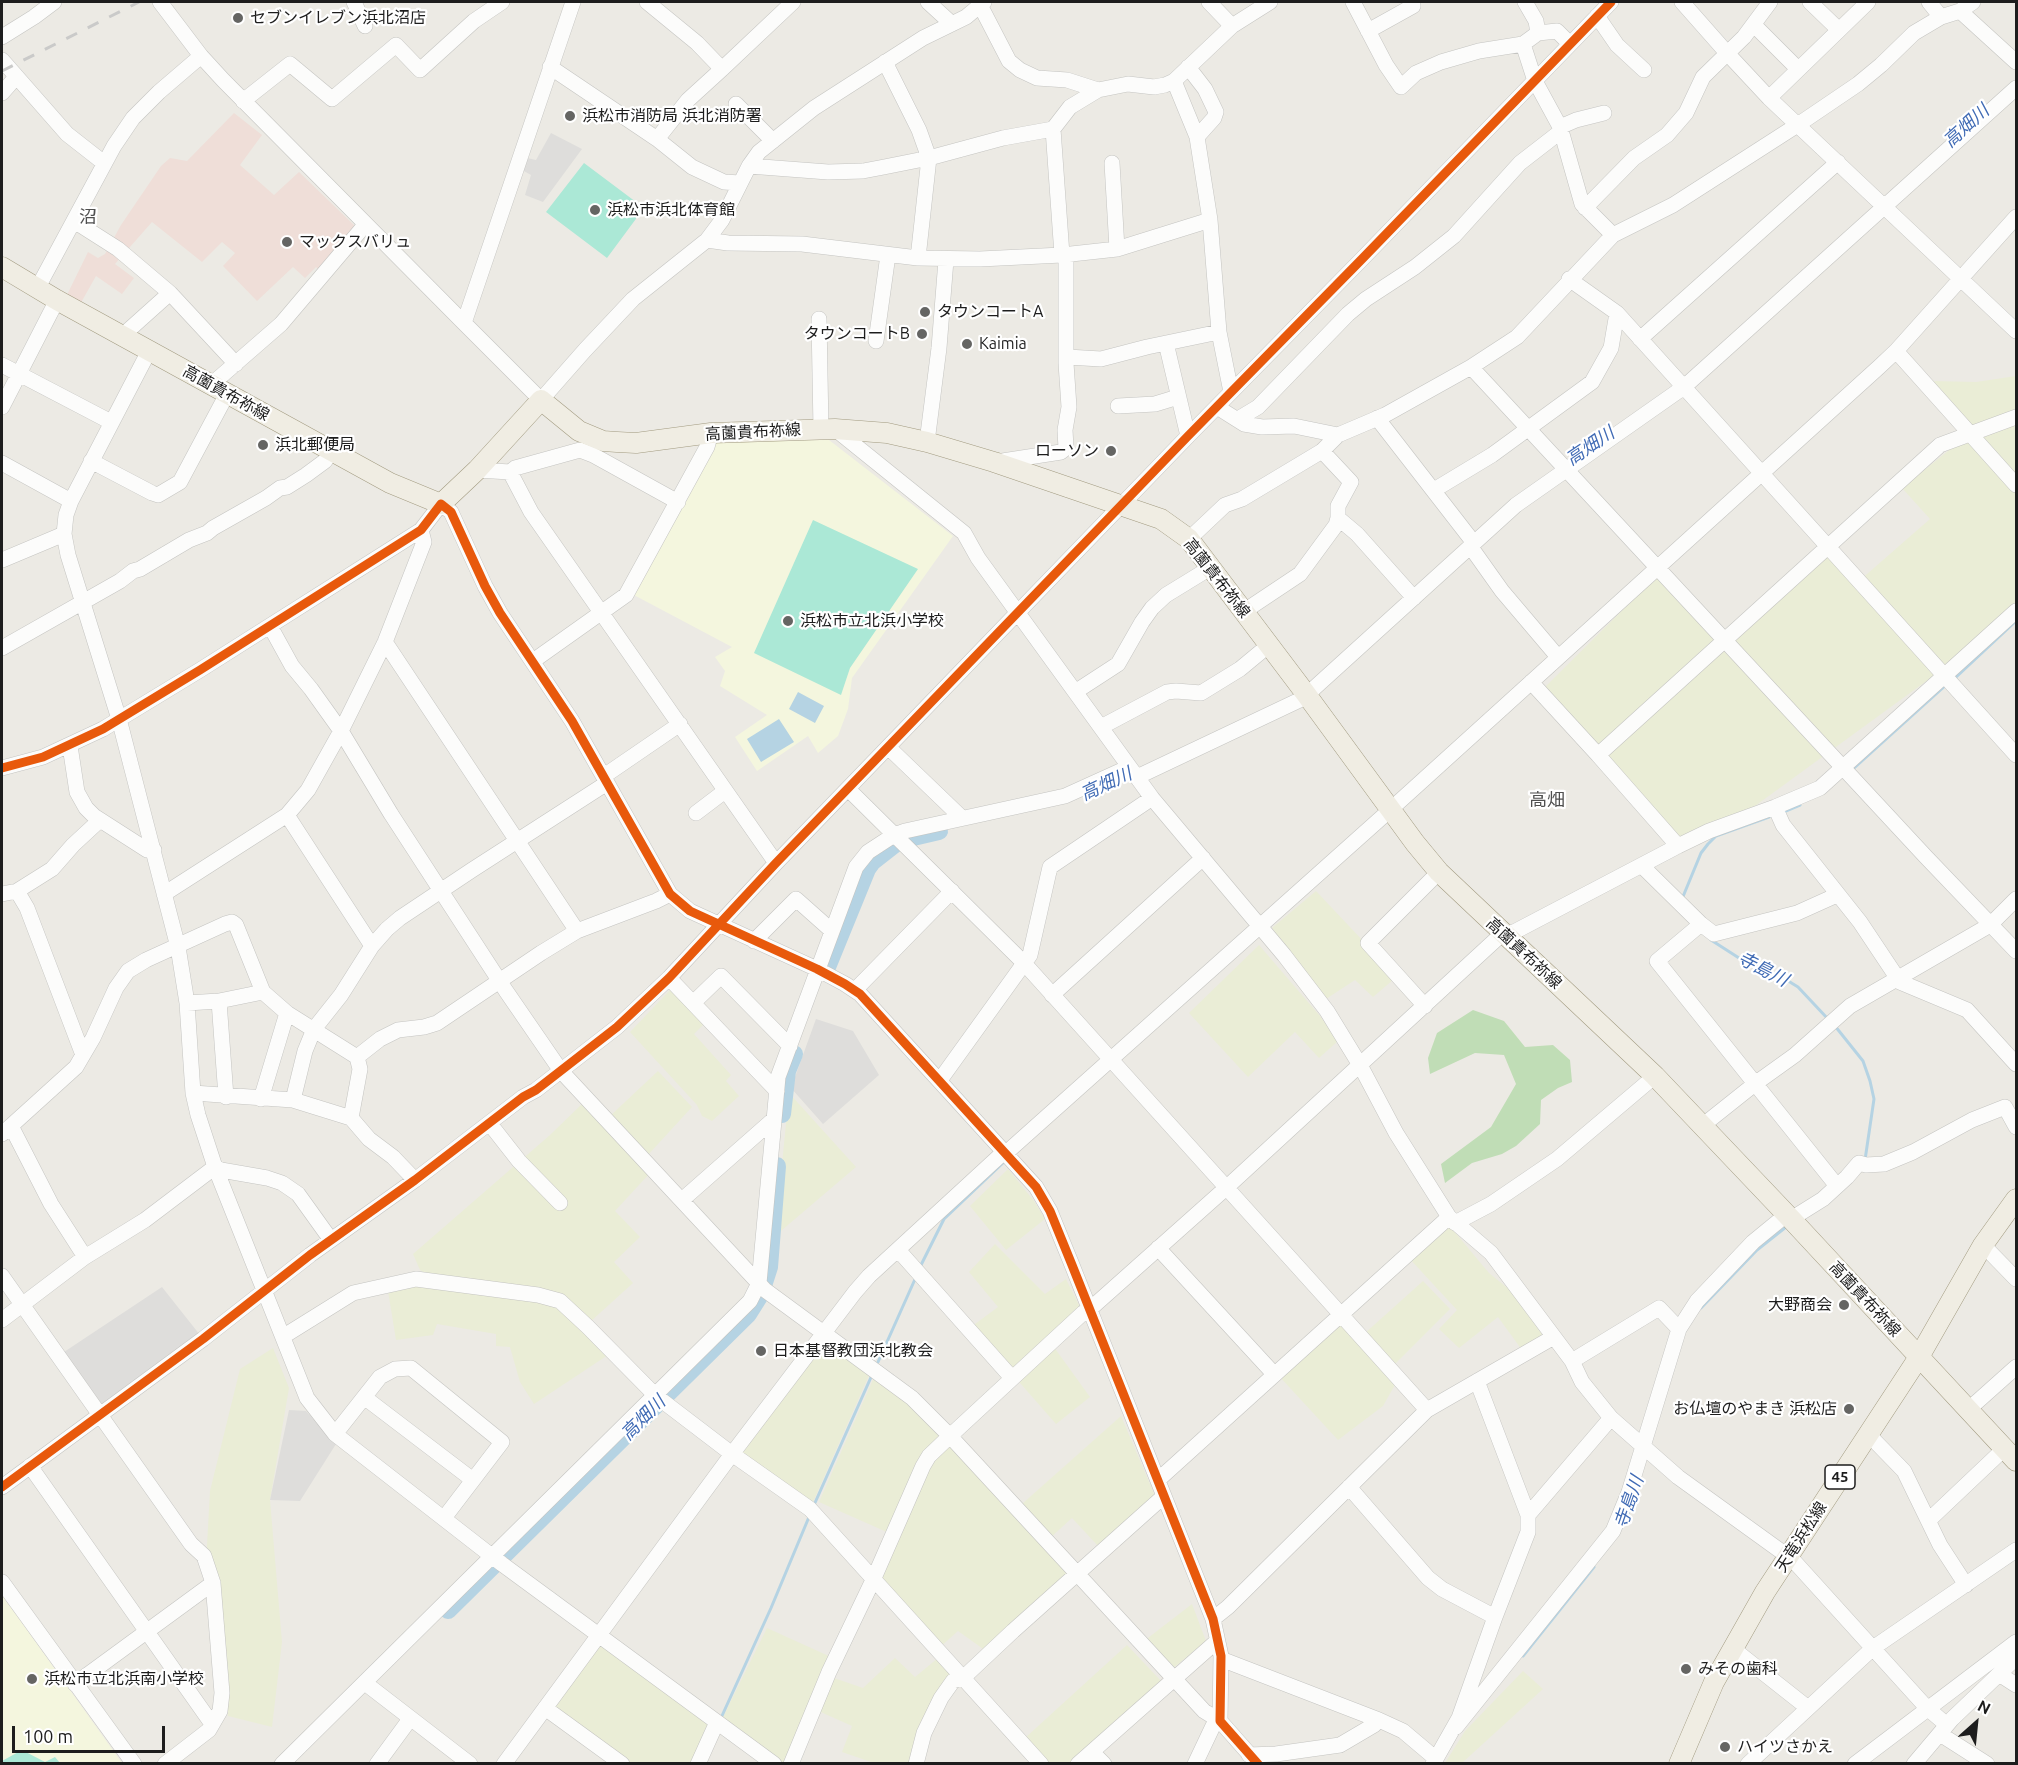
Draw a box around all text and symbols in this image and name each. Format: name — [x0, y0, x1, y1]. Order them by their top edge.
place label: セブンイレブン浜北沼店 — [250, 8, 426, 28]
marker: セブンイレブン浜北沼店 — [231, 11, 245, 25]
water label: 高畑川 — [1939, 100, 1993, 152]
place label: 浜松市消防局 浜北消防署 — [582, 106, 762, 126]
marker: 浜松市消防局 浜北消防署 — [563, 109, 577, 123]
place label: 浜松市浜北体育館 — [607, 200, 735, 220]
marker: 浜松市浜北体育館 — [588, 203, 602, 217]
district label: 沼 — [79, 206, 97, 228]
place label: マックスバリュ — [299, 232, 411, 252]
marker: マックスバリュ — [280, 235, 294, 249]
place label: タウンコートA — [937, 302, 1043, 322]
marker: タウンコートA — [918, 305, 932, 319]
place label: タウンコートB — [804, 324, 910, 344]
marker: タウンコートB — [915, 327, 929, 341]
place label: Kaimia — [979, 334, 1027, 354]
marker: Kaimia — [960, 337, 974, 351]
street label: 高薗貴布祢線 — [179, 361, 273, 425]
street label: 高薗貴布祢線 — [705, 420, 801, 444]
water label: 高畑川 — [1562, 422, 1618, 470]
place label: 浜北郵便局 — [275, 435, 355, 455]
marker: 浜北郵便局 — [256, 438, 270, 452]
place label: ローソン — [1035, 441, 1099, 461]
marker: ローソン — [1104, 444, 1118, 458]
street label: 高薗貴布祢線 — [1180, 534, 1254, 622]
place label: 浜松市立北浜小学校 — [800, 611, 944, 631]
marker: 浜松市立北浜小学校 — [781, 614, 795, 628]
water label: 高畑川 — [1077, 763, 1135, 805]
district label: 高畑 — [1529, 789, 1565, 811]
street label: 高薗貴布祢線 — [1482, 913, 1566, 993]
water label: 寺島川 — [1734, 947, 1792, 991]
street label: 高薗貴布祢線 — [1825, 1257, 1905, 1341]
place label: 大野商会 — [1768, 1295, 1832, 1315]
marker: 大野商会 — [1837, 1298, 1851, 1312]
place label: 日本基督教団浜北教会 — [773, 1341, 933, 1361]
marker: 日本基督教団浜北教会 — [754, 1344, 768, 1358]
water label: 高畑川 — [616, 1391, 670, 1445]
place label: お仏壇のやまき 浜松店 — [1673, 1399, 1837, 1419]
marker: お仏壇のやまき 浜松店 — [1842, 1402, 1856, 1416]
road number: 45 — [1825, 1465, 1855, 1489]
water label: 寺島川 — [1610, 1473, 1648, 1531]
street label: 天竜浜松線 — [1771, 1498, 1831, 1576]
place label: みその歯科 — [1698, 1659, 1778, 1679]
marker: みその歯科 — [1679, 1662, 1693, 1676]
place label: 浜松市立北浜南小学校 — [44, 1669, 204, 1689]
marker: 浜松市立北浜南小学校 — [25, 1672, 39, 1686]
north arrow — [1946, 1693, 2006, 1753]
text: N — [1975, 1696, 1994, 1718]
scale bar — [15, 1714, 168, 1752]
text: 100 m — [23, 1726, 73, 1746]
place label: ハイツさかえ — [1737, 1737, 1833, 1757]
marker: ハイツさかえ — [1718, 1740, 1732, 1754]

